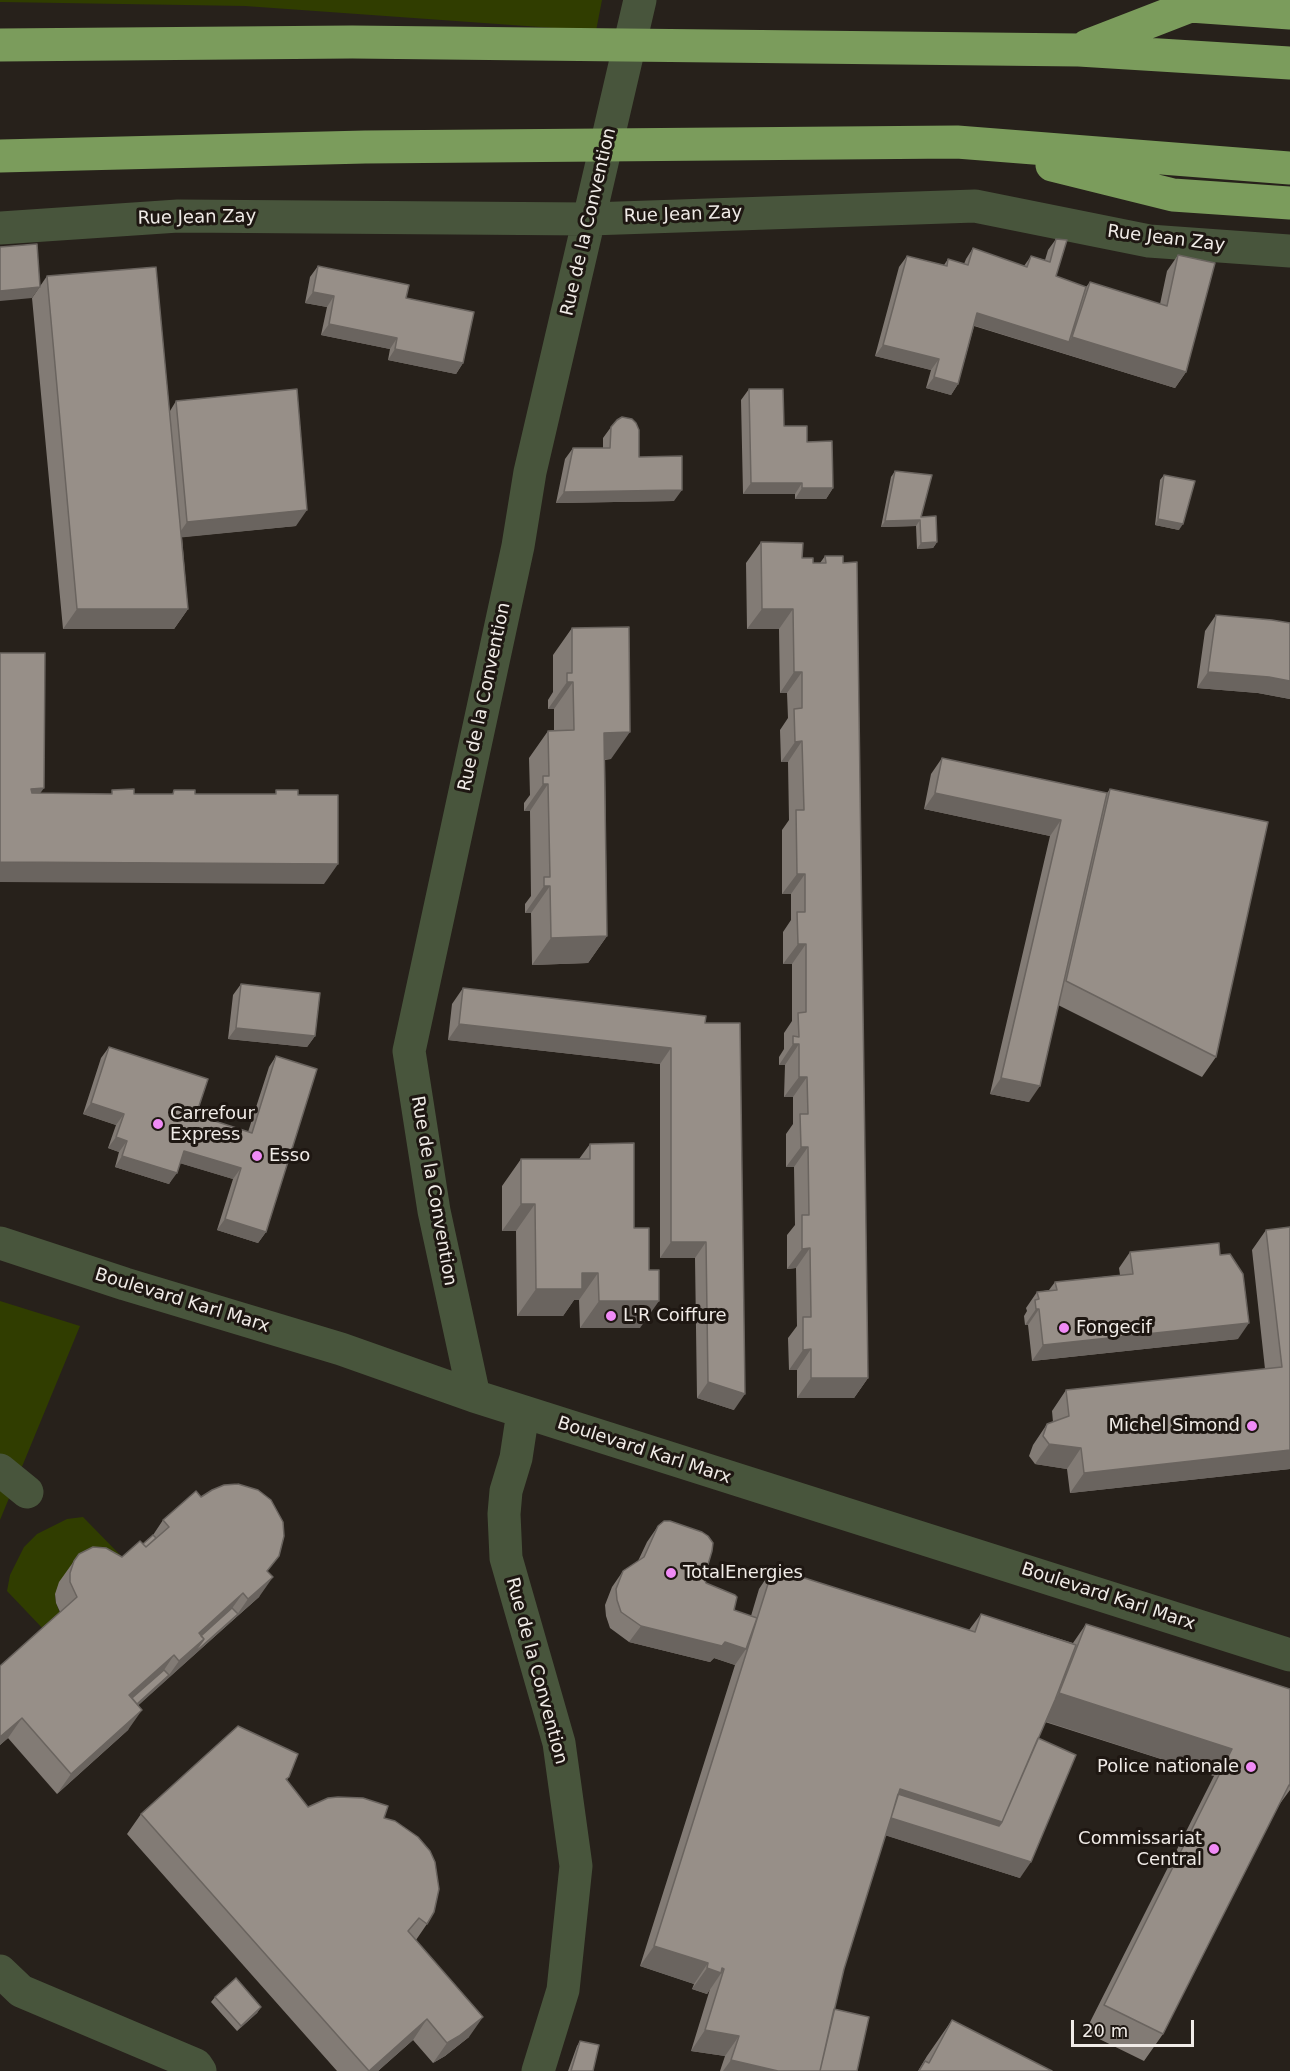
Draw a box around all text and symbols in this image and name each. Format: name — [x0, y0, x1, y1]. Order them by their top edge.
street label: Rue de la Convention — [557, 126, 621, 318]
street label: Rue Jean Zay — [623, 202, 743, 228]
street label: Rue Jean Zay — [138, 206, 256, 230]
street label: Rue Jean Zay — [1106, 221, 1226, 257]
street label: Rue de la Convention — [454, 601, 516, 793]
street label: Rue de la Convention — [406, 1094, 460, 1288]
place label: Carrefour Express — [170, 1103, 255, 1146]
marker: Carrefour Express — [151, 1117, 165, 1131]
place label: Esso — [269, 1145, 310, 1167]
marker: Esso — [250, 1149, 264, 1163]
street label: Boulevard Karl Marx — [92, 1264, 272, 1338]
place label: L'R Coiffure — [623, 1305, 727, 1327]
marker: L'R Coiffure — [604, 1309, 618, 1323]
place label: Fongecif — [1076, 1317, 1152, 1339]
marker: Fongecif — [1057, 1321, 1071, 1335]
street label: Boulevard Karl Marx — [554, 1413, 734, 1489]
place label: Michel Simond — [1109, 1415, 1240, 1437]
marker: Michel Simond — [1245, 1419, 1259, 1433]
street label: Boulevard Karl Marx — [1018, 1559, 1198, 1635]
place label: TotalEnergies — [683, 1562, 803, 1584]
marker: TotalEnergies — [664, 1566, 678, 1580]
street label: Rue de la Convention — [501, 1575, 571, 1767]
place label: Police nationale — [1097, 1756, 1239, 1778]
marker: Police nationale — [1244, 1760, 1258, 1774]
place label: Commissariat Central — [1078, 1828, 1202, 1870]
marker: Commissariat Central — [1207, 1842, 1221, 1856]
scale bar — [1074, 2008, 1197, 2046]
text: 20 m — [1082, 2020, 1128, 2041]

